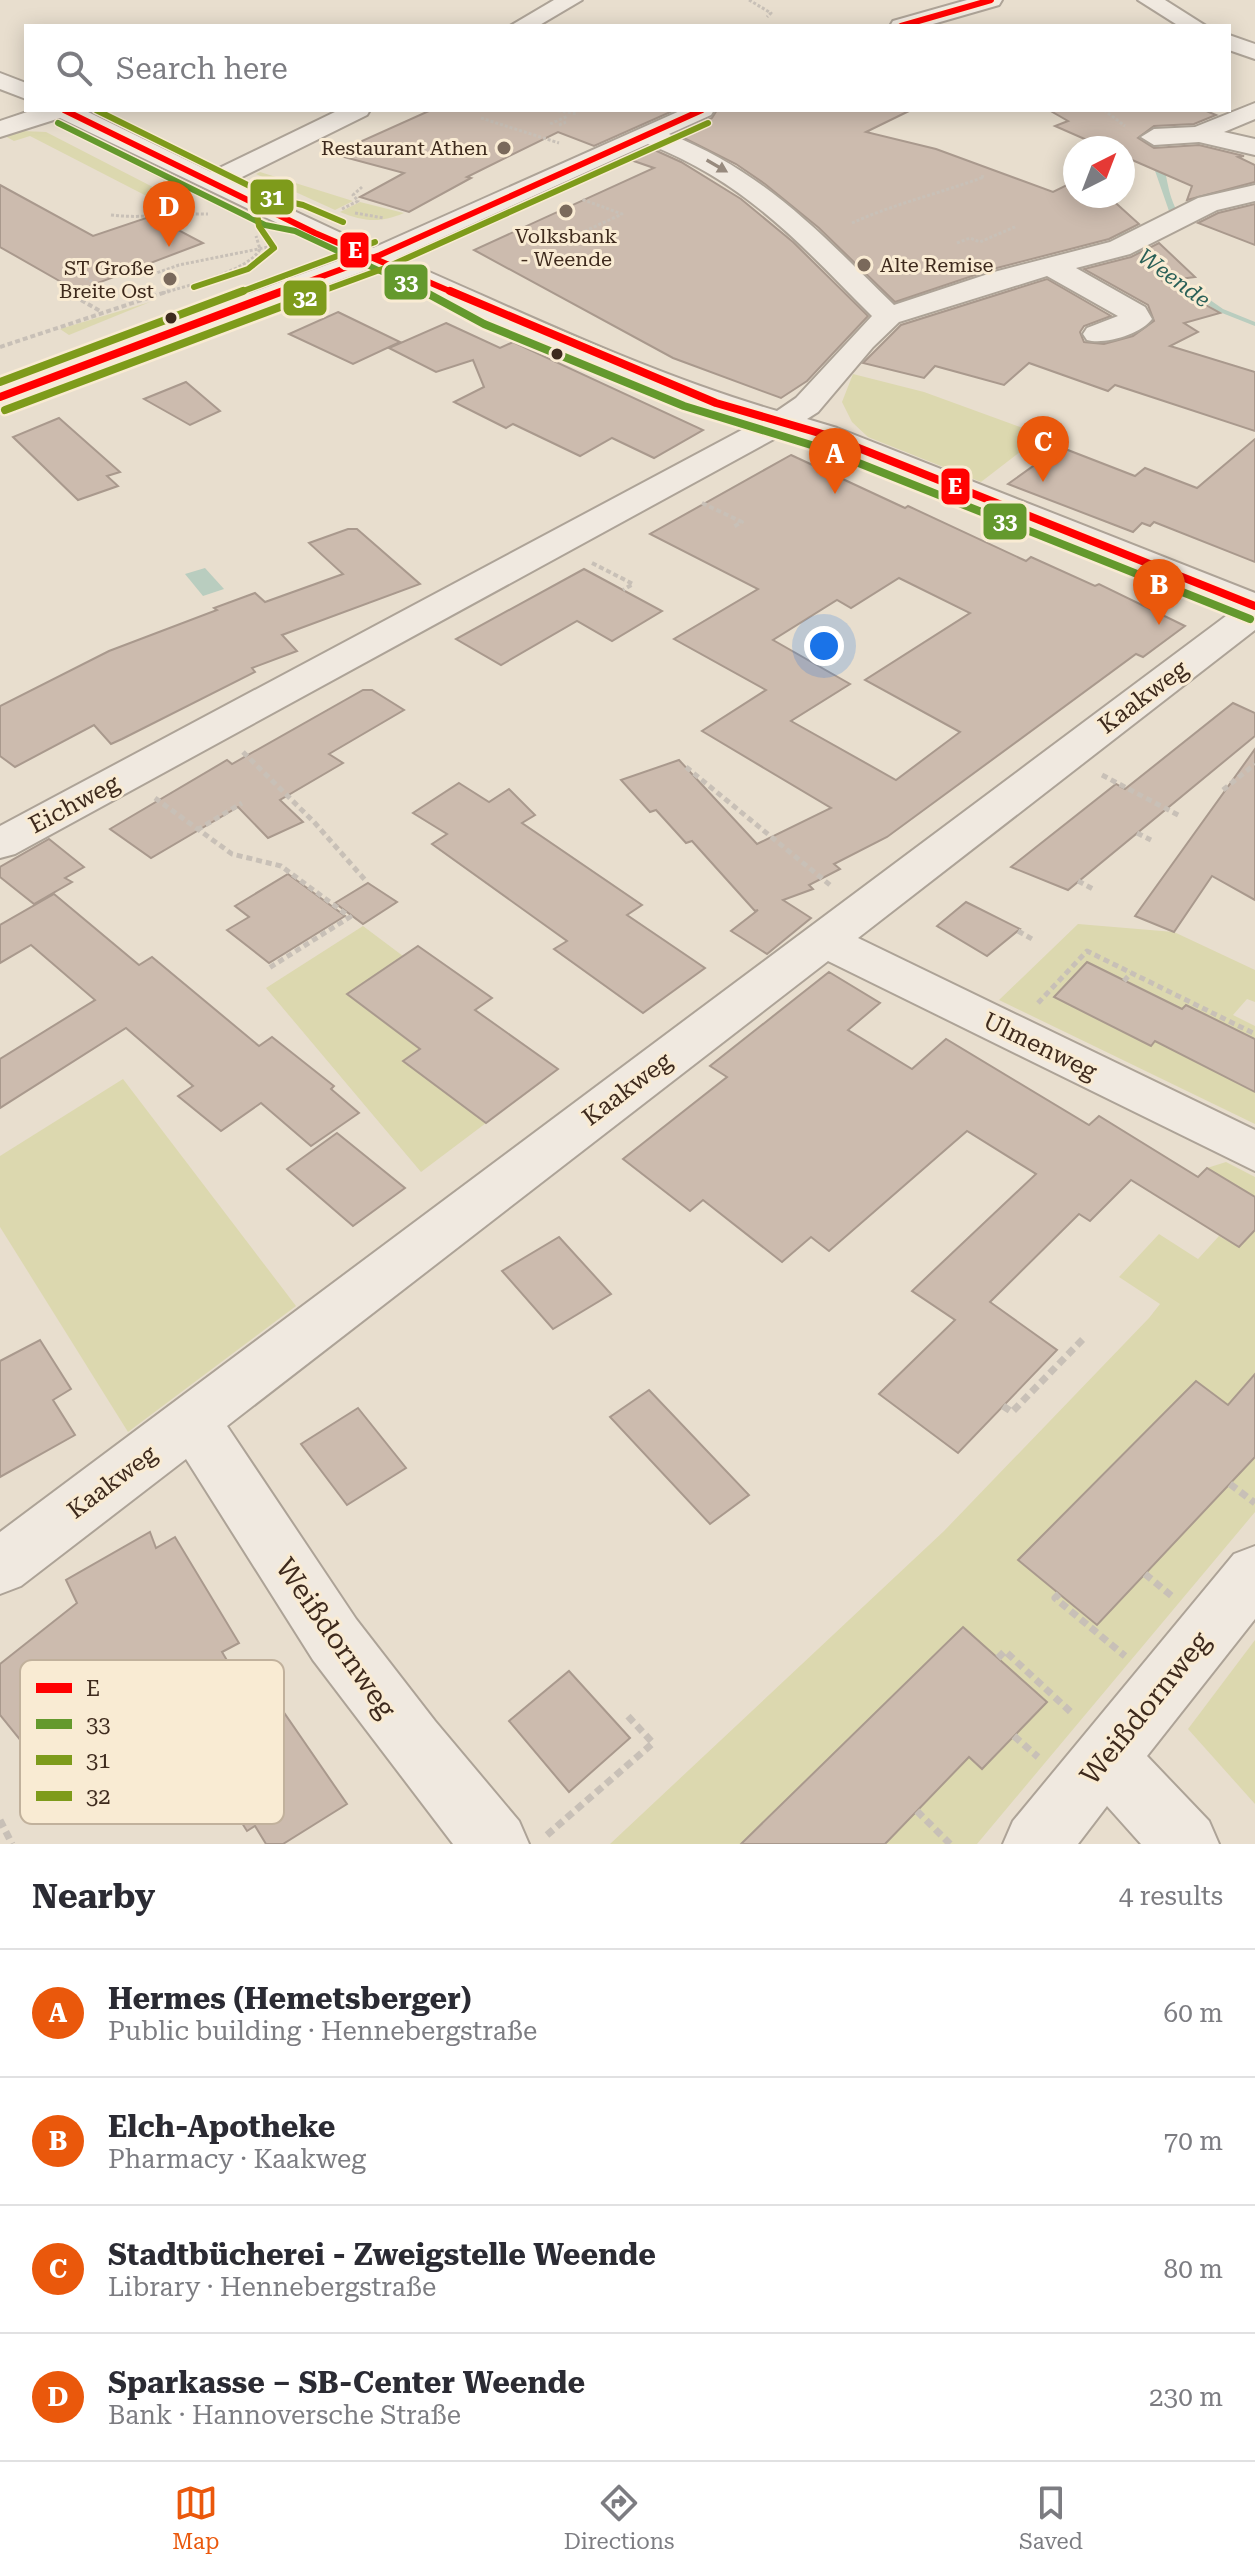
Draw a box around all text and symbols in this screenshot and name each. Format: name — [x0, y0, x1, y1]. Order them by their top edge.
search box — [24, 24, 1231, 112]
icon: search — [52, 46, 96, 90]
text: Search here — [116, 51, 288, 86]
place label: Restaurant Athen — [321, 136, 488, 160]
north arrow — [1063, 136, 1135, 208]
marker: Restaurant Athen — [495, 139, 513, 157]
one-way arrow — [706, 159, 728, 173]
line badge: 31 — [249, 178, 295, 216]
pin: D — [143, 181, 195, 247]
text: 31 — [260, 185, 284, 210]
marker: Volksbank - Weende — [557, 202, 575, 220]
place label: Volksbank - Weende — [515, 224, 617, 271]
line badge: E — [339, 231, 370, 269]
text: E — [348, 238, 362, 263]
water label: Weende — [1133, 244, 1215, 312]
place label: Alte Remise — [880, 253, 993, 277]
place label: ST Große Breite Ost — [59, 256, 155, 303]
marker: Alte Remise — [855, 256, 873, 274]
line badge: 33 — [383, 263, 429, 301]
marker: ST Große Breite Ost — [161, 270, 179, 288]
text: 33 — [394, 270, 418, 295]
line badge: 32 — [282, 279, 328, 317]
text: 32 — [293, 286, 317, 311]
unlabelled marker — [163, 310, 179, 326]
unlabelled marker — [549, 346, 565, 362]
pin: C — [1017, 416, 1069, 482]
pin: A — [809, 428, 861, 494]
line badge: E — [940, 467, 971, 506]
text: E — [948, 474, 962, 499]
line badge: 33 — [982, 502, 1028, 541]
text: 33 — [993, 509, 1017, 534]
pin: B — [1133, 559, 1185, 625]
your location — [804, 626, 844, 666]
street label: Kaakweg — [1093, 654, 1193, 739]
street label: Eichweg — [24, 769, 124, 839]
street label: Ulmenweg — [979, 1006, 1102, 1086]
street label: Kaakweg — [577, 1046, 677, 1131]
street label: Kaakweg — [62, 1439, 162, 1524]
street label: Weißdornweg — [269, 1552, 403, 1724]
street label: Weißdornweg — [1073, 1625, 1217, 1791]
legend — [20, 1660, 284, 1824]
text: E — [86, 1676, 100, 1701]
text: 33 — [86, 1712, 111, 1737]
text: 31 — [86, 1748, 111, 1773]
text: 32 — [86, 1784, 111, 1809]
text: Nearby — [32, 1876, 155, 1916]
text: 4 results — [1119, 1881, 1223, 1911]
text: Hermes (Hemetsberger) — [108, 1981, 472, 2016]
text: A — [49, 1998, 67, 2028]
text: 60 m — [1164, 1998, 1223, 2028]
text: Public building · Hennebergstraße — [108, 2016, 537, 2046]
text: Elch-Apotheke — [108, 2109, 335, 2144]
text: B — [49, 2126, 67, 2156]
text: 70 m — [1164, 2126, 1223, 2156]
text: Pharmacy · Kaakweg — [108, 2144, 366, 2174]
text: Stadtbücherei - Zweigstelle Weende — [108, 2237, 656, 2272]
text: C — [49, 2254, 67, 2284]
text: 80 m — [1164, 2254, 1223, 2284]
text: Library · Hennebergstraße — [108, 2272, 436, 2302]
text: Sparkasse – SB-Center Weende — [108, 2365, 585, 2400]
text: D — [48, 2382, 68, 2412]
text: 230 m — [1149, 2382, 1223, 2412]
text: Bank · Hannoversche Straße — [108, 2400, 461, 2430]
tab: Map — [172, 2481, 219, 2554]
tab: Directions — [564, 2481, 674, 2554]
tab: Saved — [1019, 2481, 1083, 2554]

